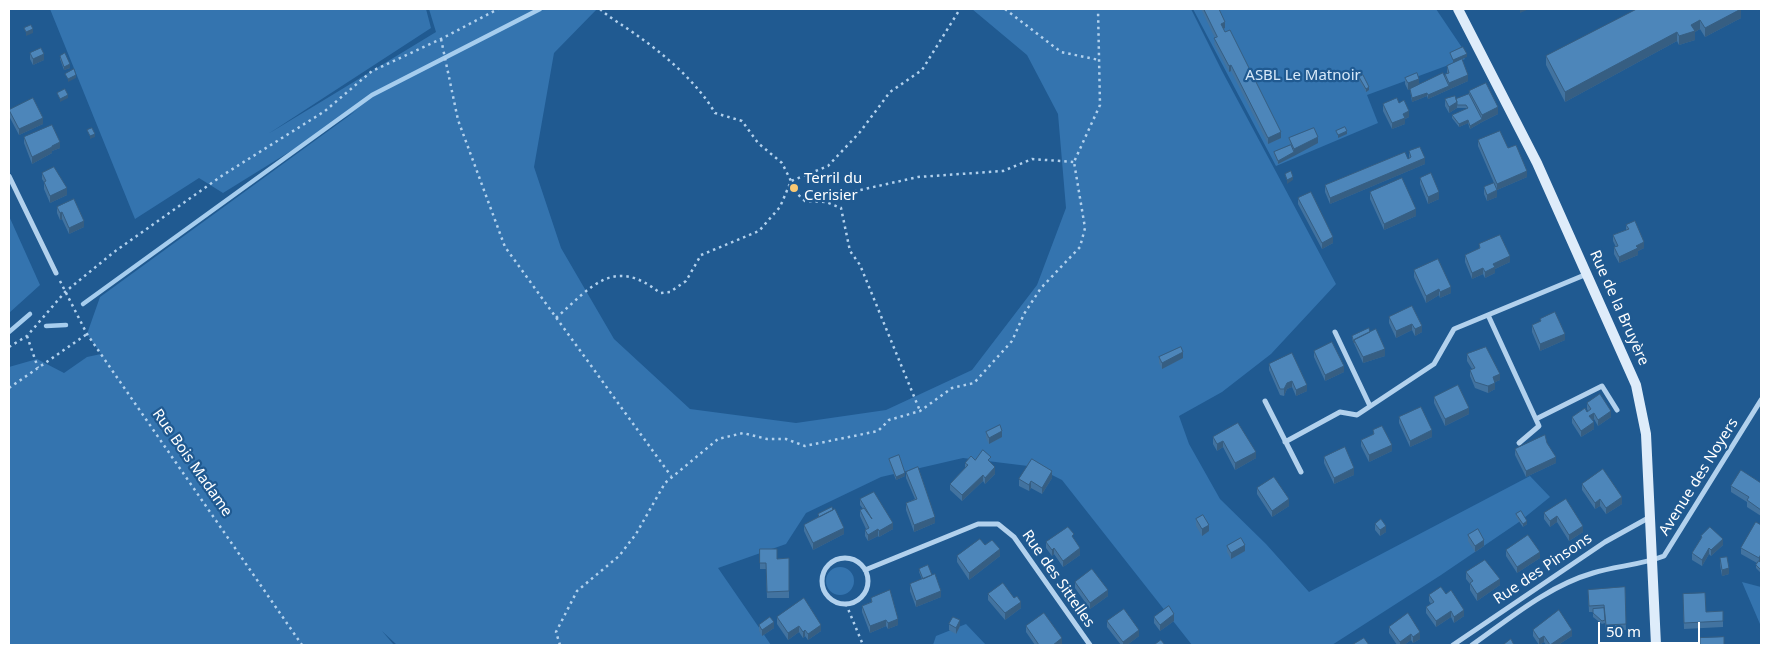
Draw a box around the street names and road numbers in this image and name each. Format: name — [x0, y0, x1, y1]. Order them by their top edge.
street label: Rue de la Bruyère — [1585, 248, 1653, 368]
street label: Rue Bois Madame — [148, 406, 236, 520]
street label: Avenue des Noyers — [1656, 415, 1742, 539]
street label: Rue des Sittelles — [1018, 527, 1098, 631]
street label: Rue des Pinsons — [1490, 529, 1596, 609]

